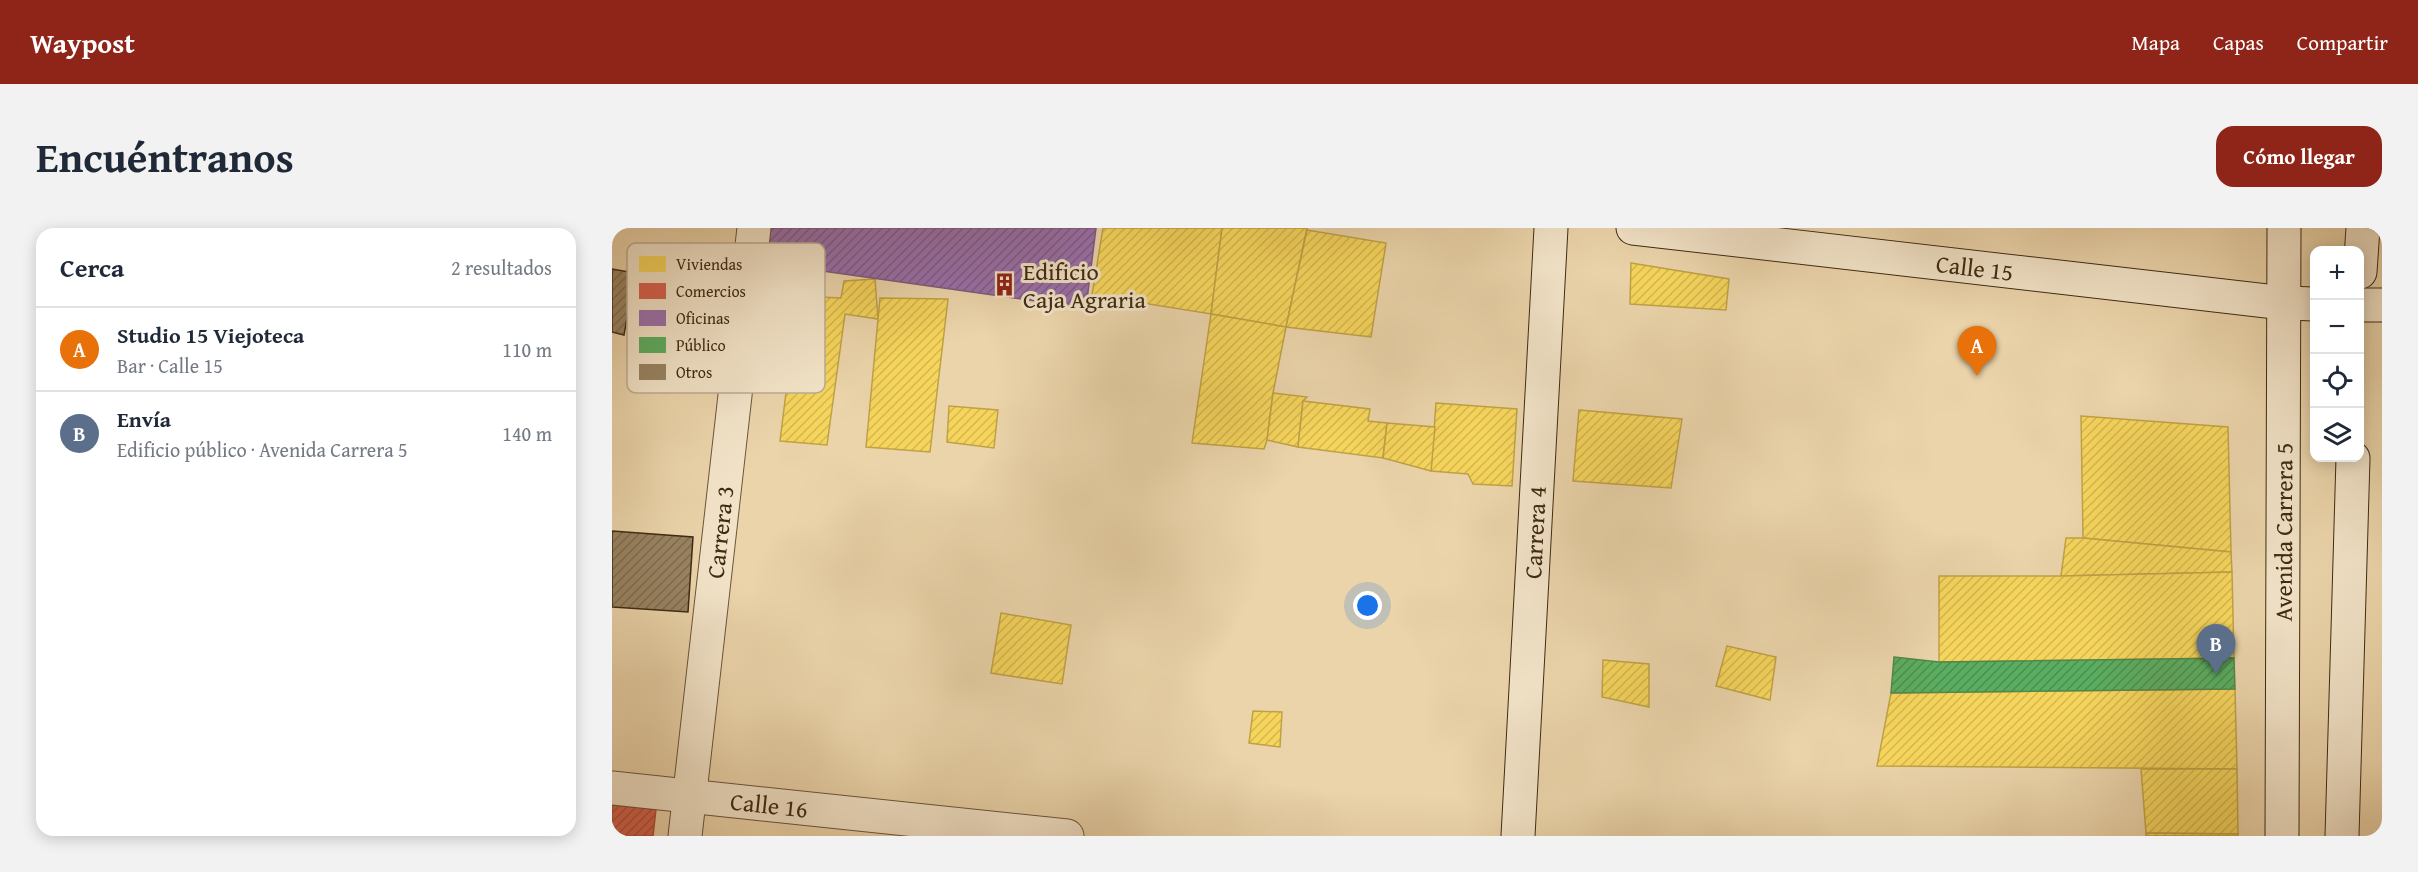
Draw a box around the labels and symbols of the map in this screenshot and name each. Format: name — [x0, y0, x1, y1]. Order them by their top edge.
legend — [627, 243, 825, 393]
street label: Calle 15 — [1934, 246, 2015, 289]
text: Viviendas — [676, 252, 742, 276]
place label: Edificio Caja Agraria — [1023, 254, 1147, 317]
building icon: Edificio Caja Agraria — [992, 272, 1018, 298]
text: Comercios — [676, 279, 746, 303]
text: Oficinas — [676, 306, 730, 330]
pin: A — [1958, 326, 1996, 376]
text: Público — [676, 333, 726, 357]
text: Otros — [676, 360, 712, 384]
street label: Avenida Carrera 5 — [2265, 443, 2301, 621]
street label: Carrera 3 — [697, 484, 742, 580]
street label: Carrera 4 — [1514, 485, 1554, 580]
your location — [1353, 591, 1382, 620]
pin: B — [2196, 624, 2236, 674]
street label: Calle 16 — [729, 783, 810, 826]

